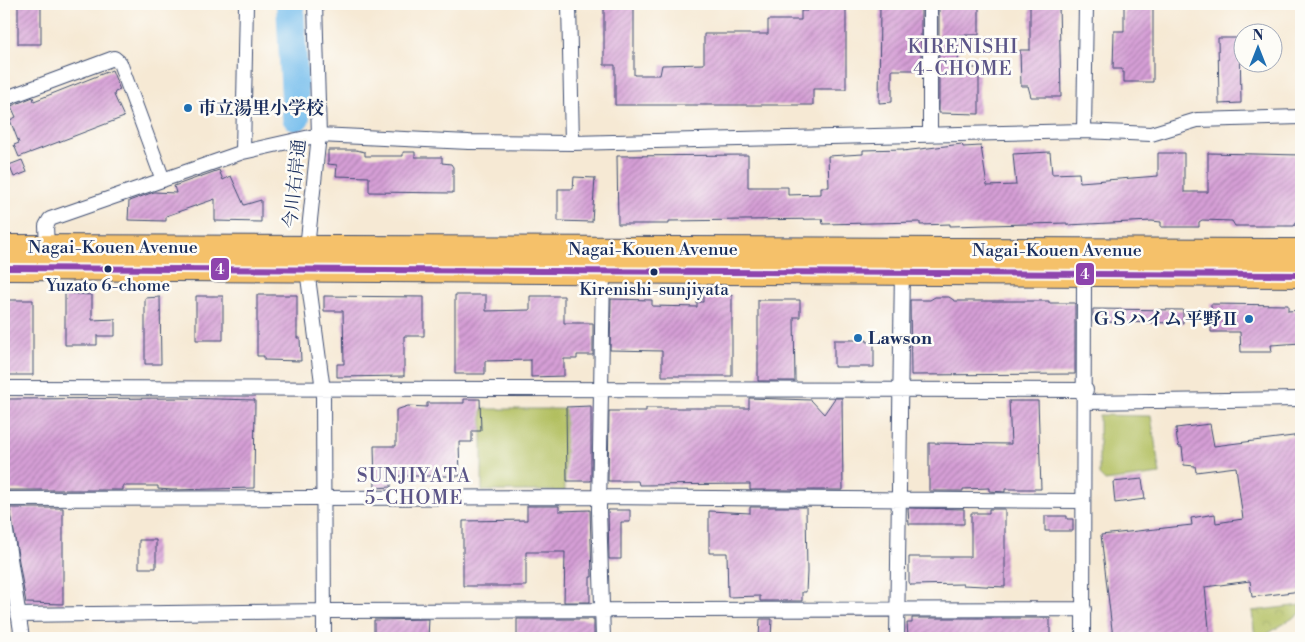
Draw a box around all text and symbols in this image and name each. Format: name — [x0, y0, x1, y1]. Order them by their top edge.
north arrow — [1232, 22, 1282, 72]
text: N — [1252, 27, 1264, 45]
district label: KIRENISHI 4-CHOME — [908, 35, 1018, 81]
place label: 市立湯里小学校 — [198, 97, 324, 120]
marker: 市立湯里小学校 — [182, 102, 194, 114]
street label: 今川右岸通 — [279, 138, 311, 230]
street label: Nagai-Kouen Avenue — [28, 236, 198, 259]
street label: Nagai-Kouen Avenue — [568, 238, 738, 261]
street label: Nagai-Kouen Avenue — [972, 239, 1142, 262]
line badge: 4 — [210, 257, 230, 281]
text: 4 — [215, 261, 225, 279]
line badge: 4 — [1075, 262, 1095, 286]
marker: Yuzato 6-chome — [103, 264, 113, 274]
text: 4 — [1080, 266, 1090, 284]
marker: Kirenishi-sunjiyata — [649, 267, 659, 277]
place label: Yuzato 6-chome — [45, 275, 170, 297]
place label: Kirenishi-sunjiyata — [579, 279, 729, 301]
place label: ＧＳハイム 平野Ⅱ — [1092, 308, 1239, 331]
marker: ＧＳハイム 平野Ⅱ — [1243, 313, 1255, 325]
place label: Lawson — [868, 327, 932, 350]
marker: Lawson — [852, 332, 864, 344]
district label: SUNJIYATA 5-CHOME — [357, 464, 471, 510]

